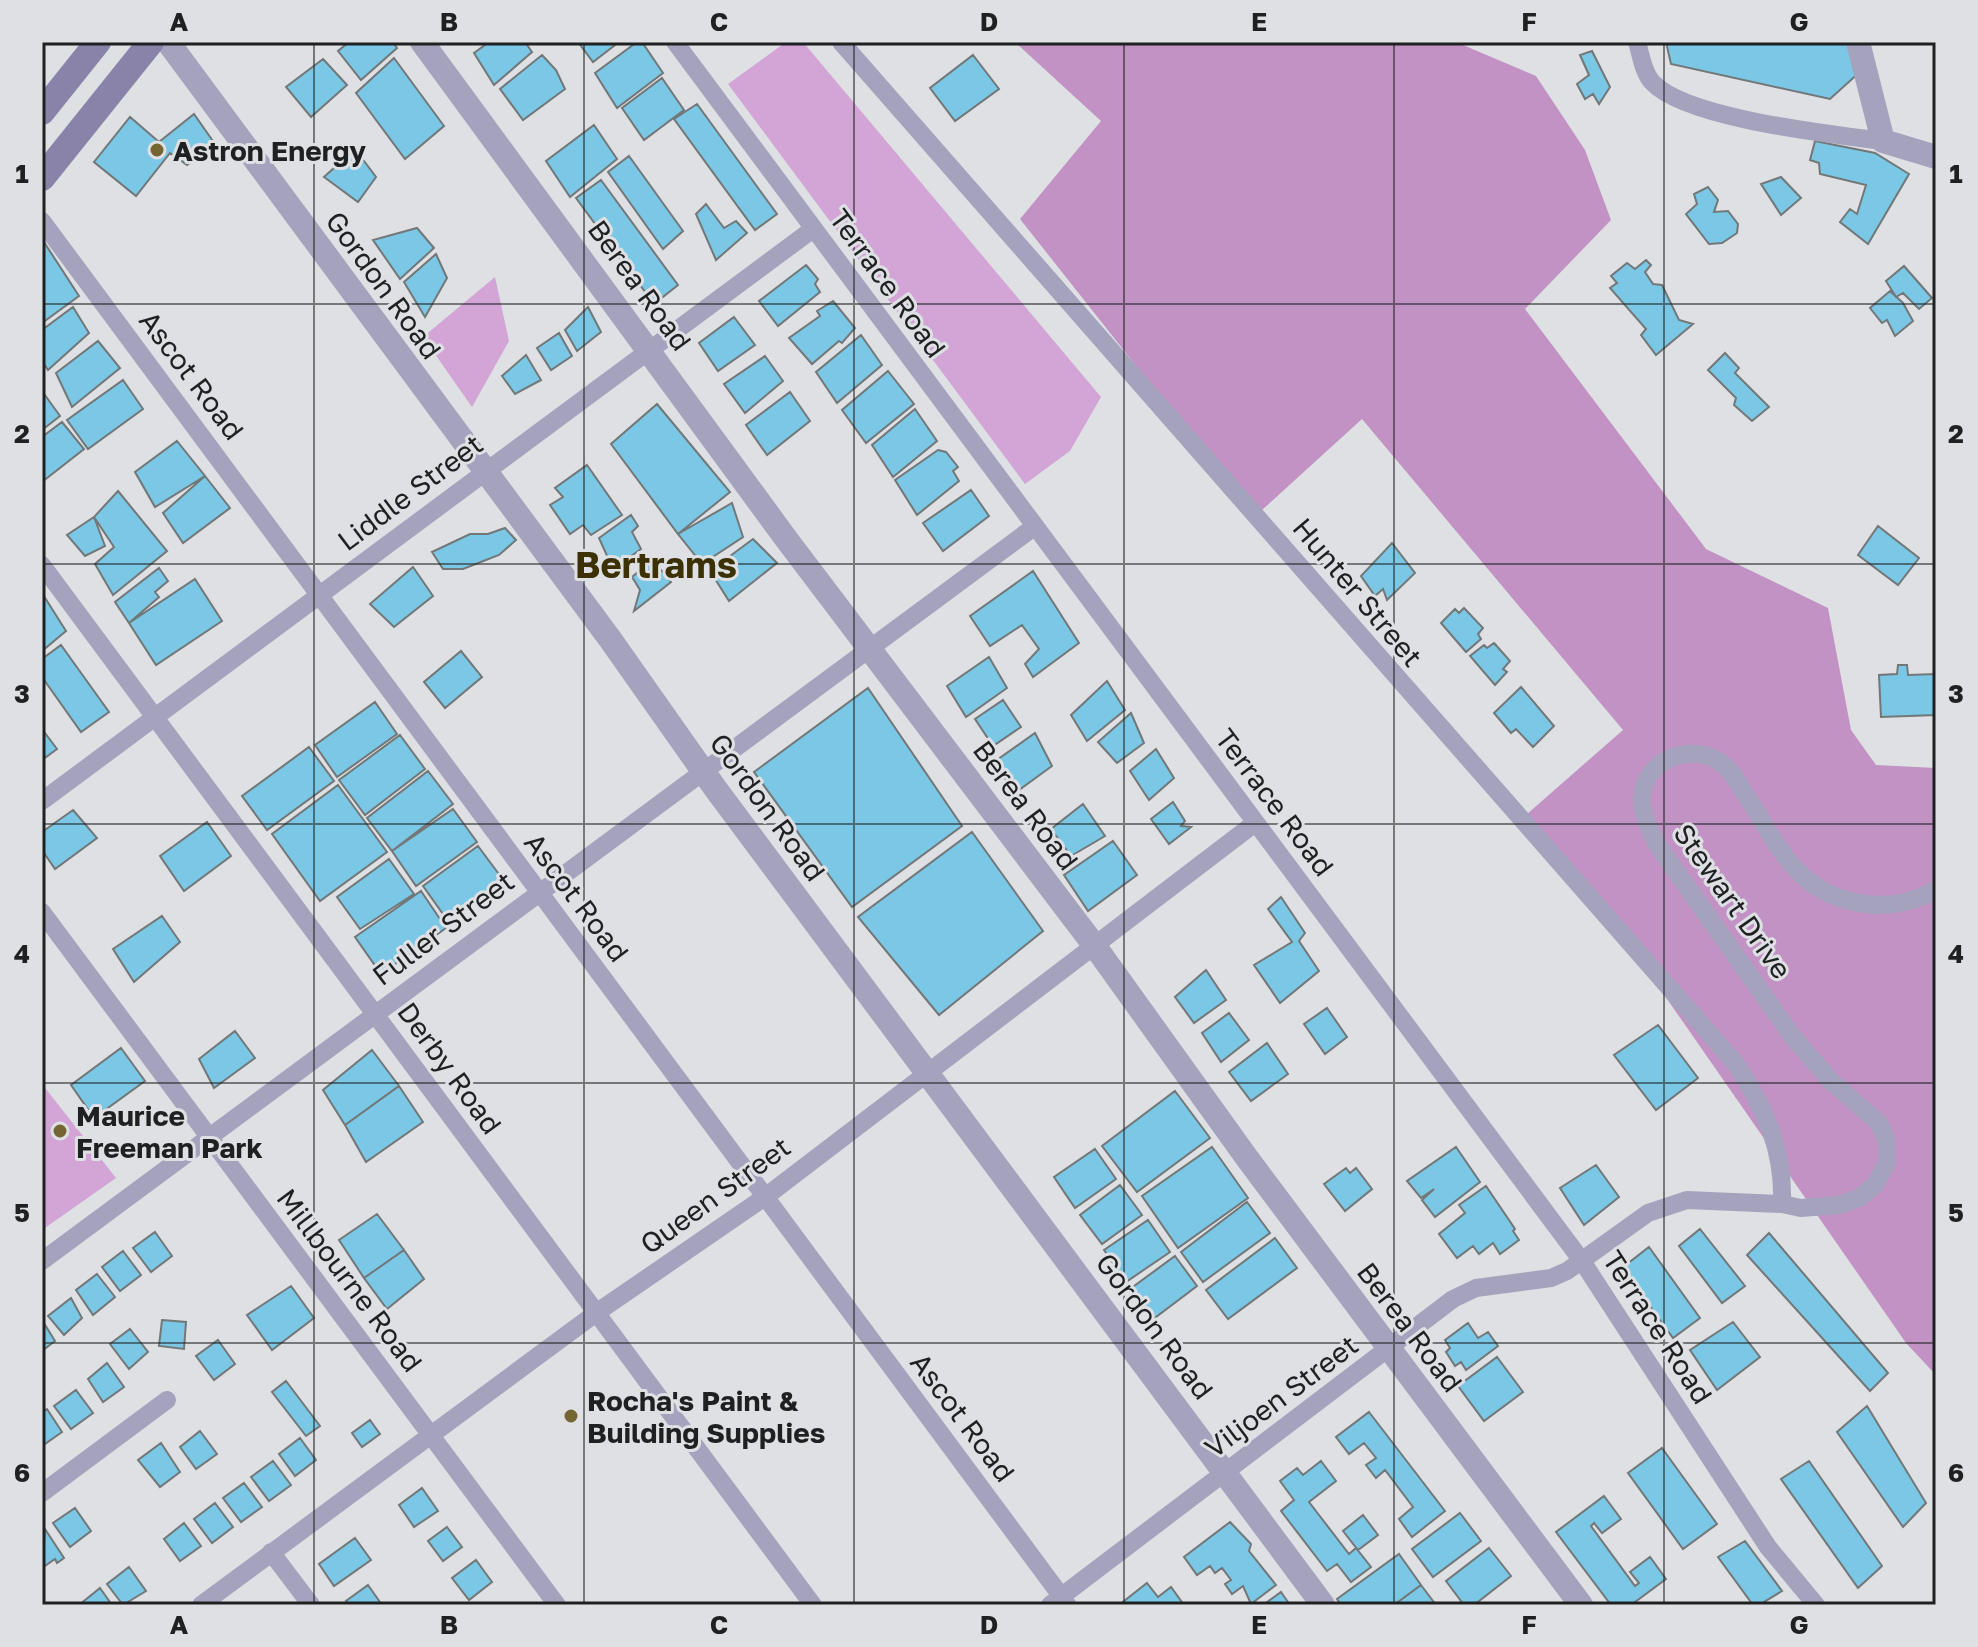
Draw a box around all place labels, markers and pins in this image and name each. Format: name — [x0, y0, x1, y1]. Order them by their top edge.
place label: Astron Energy — [173, 134, 366, 167]
marker: Astron Energy — [148, 141, 166, 159]
place label: Maurice Freeman Park — [76, 1099, 263, 1164]
marker: Maurice Freeman Park — [51, 1122, 69, 1140]
place label: Rocha's Paint & Building Supplies — [587, 1384, 825, 1449]
marker: Rocha's Paint & Building Supplies — [562, 1407, 580, 1425]

